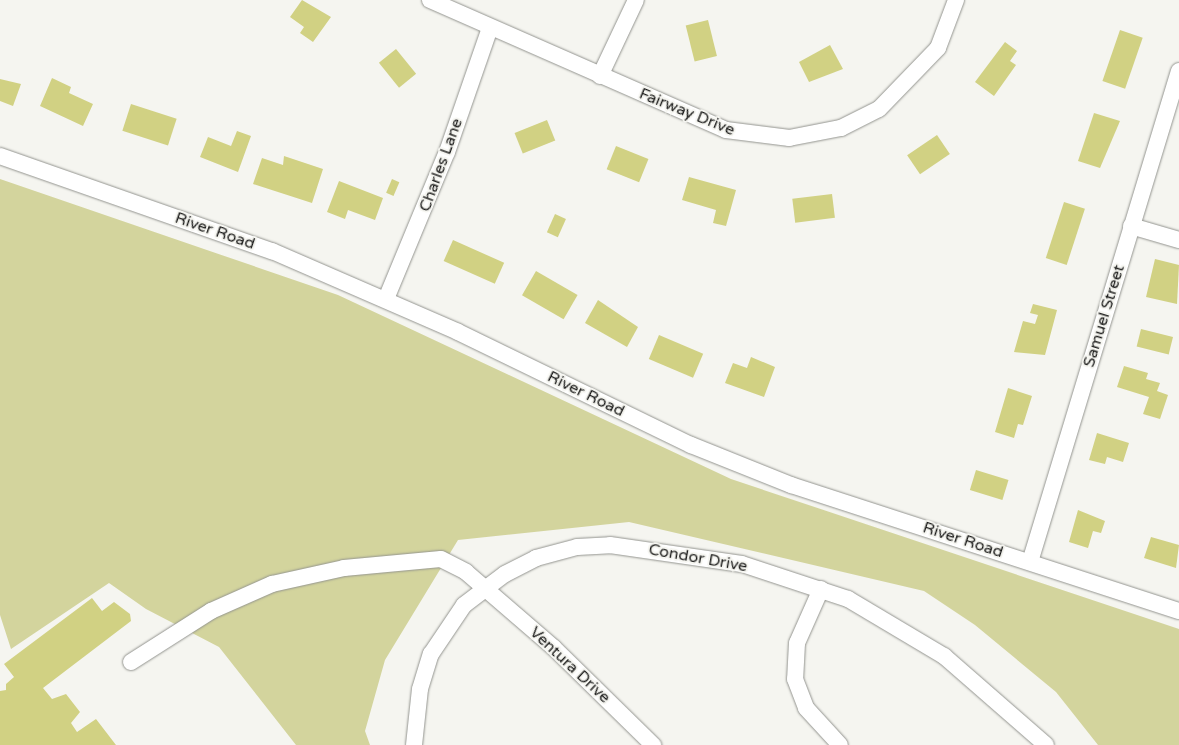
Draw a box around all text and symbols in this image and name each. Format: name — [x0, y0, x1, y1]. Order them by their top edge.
street label: Fairway Drive — [636, 84, 738, 140]
street label: Charles Lane — [415, 116, 467, 214]
street label: River Road — [172, 208, 258, 254]
street label: Samuel Street — [1079, 262, 1129, 370]
street label: River Road — [544, 367, 628, 421]
street label: River Road — [920, 518, 1006, 562]
street label: Condor Drive — [647, 540, 749, 576]
street label: Ventura Drive — [526, 623, 614, 707]

